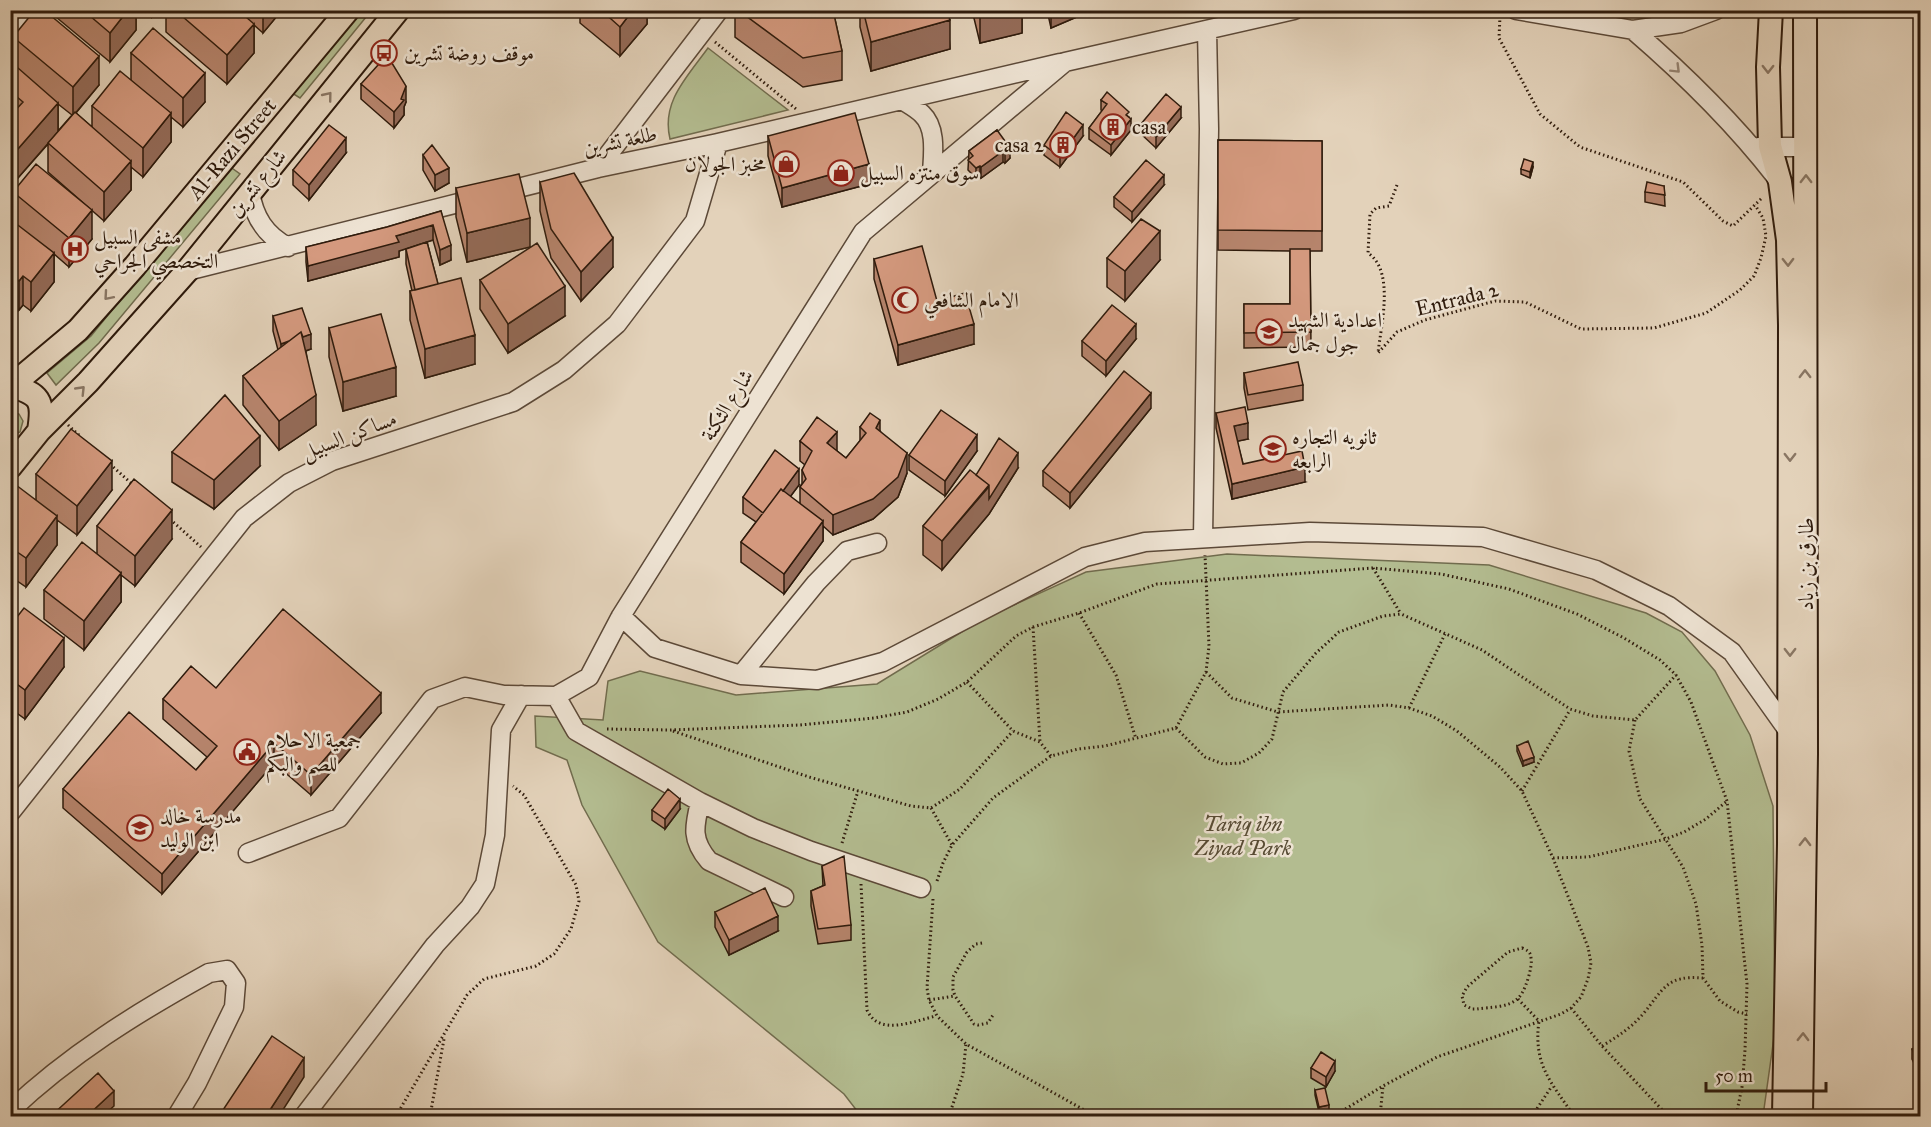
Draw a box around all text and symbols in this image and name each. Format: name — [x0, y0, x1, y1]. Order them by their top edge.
bus stop icon: موقف روضة تشرين — [369, 38, 399, 68]
place label: موقف روضة تشرين — [404, 40, 534, 67]
one-way arrow — [1669, 62, 1680, 73]
one-way arrow — [1762, 64, 1774, 73]
one-way arrow — [321, 92, 332, 103]
street label: Al-Razi Street — [181, 93, 282, 206]
building icon: casa — [1098, 112, 1128, 142]
place label: casa — [1132, 114, 1166, 140]
street label: طلعة تشرين — [581, 120, 660, 163]
building icon: casa 2 — [1048, 130, 1078, 160]
place label: casa 2 — [995, 132, 1045, 158]
street label: شارع تشرين — [222, 144, 296, 225]
shop icon: مخبز الجولان — [771, 149, 801, 179]
place label: مخبز الجولان — [685, 151, 766, 177]
shop icon: سوق منتزه السبيل — [826, 158, 856, 188]
place label: سوق منتزه السبيل — [860, 160, 979, 188]
one-way arrow — [1800, 175, 1812, 184]
place label: مشفى السبيل التخصصي الجراحي — [94, 224, 218, 281]
hospital icon: مشفى السبيل التخصصي الجراحي — [60, 234, 90, 264]
one-way arrow — [1782, 258, 1795, 267]
street label: Entrada 2 — [1413, 276, 1502, 322]
mosque icon: الامام الشافعي — [890, 285, 920, 315]
place label: الامام الشافعي — [924, 287, 1019, 319]
one-way arrow — [104, 289, 115, 300]
place label: اعدادية الشهيد جول جمال — [1288, 307, 1382, 357]
school or university icon: اعدادية الشهيد جول جمال — [1254, 317, 1284, 347]
street label: شارع الثكنة — [695, 364, 763, 448]
one-way arrow — [1799, 370, 1811, 379]
one-way arrow — [74, 386, 85, 396]
street label: مساكن السبيل — [298, 405, 401, 467]
place label: ثانويه التجاره الرابعه — [1292, 424, 1378, 474]
school or university icon: ثانويه التجاره الرابعه — [1258, 434, 1288, 464]
one-way arrow — [1784, 452, 1796, 461]
street label: طارق بن زياد — [1793, 517, 1819, 611]
one-way arrow — [1784, 647, 1796, 656]
place label: جمعية الاحلام للصم والبكم — [266, 727, 361, 785]
public building icon: جمعية الاحلام للصم والبكم — [232, 737, 262, 767]
place label: مدرسة خالد ابن الوليد — [160, 803, 242, 853]
park label: Tariq ibn Ziyad Park — [1194, 811, 1292, 861]
school or university icon: مدرسة خالد ابن الوليد — [125, 813, 155, 843]
one-way arrow — [1799, 838, 1811, 847]
one-way arrow — [1797, 1033, 1809, 1042]
scale bar — [1706, 1055, 1826, 1093]
text: 50 m — [1715, 1065, 1753, 1087]

